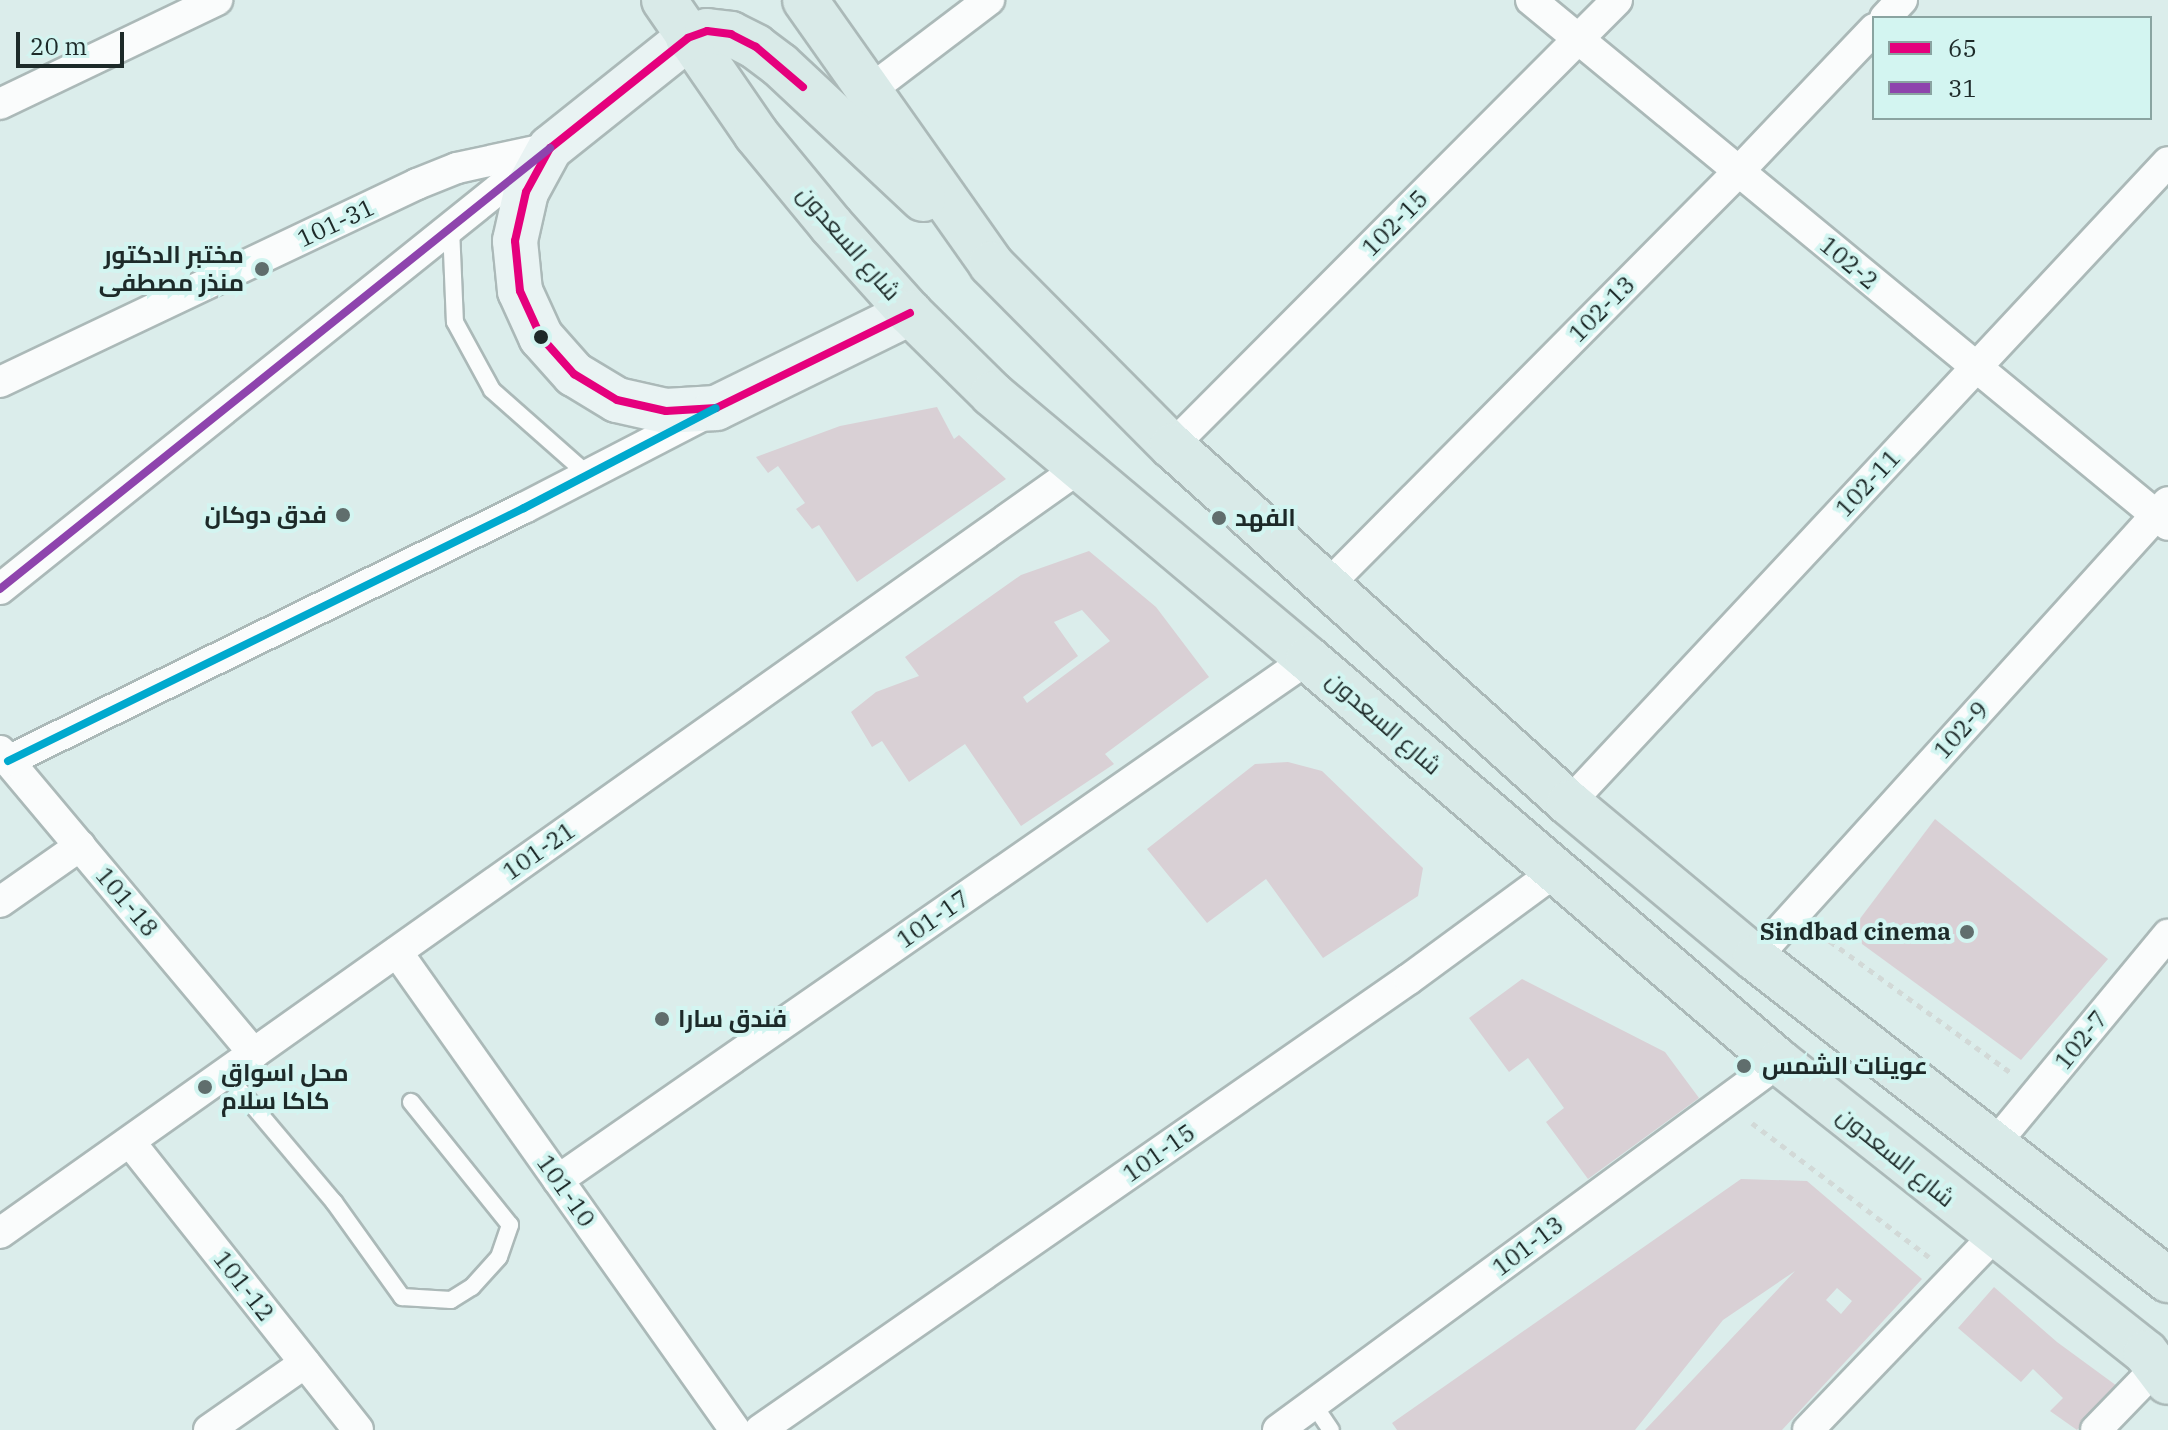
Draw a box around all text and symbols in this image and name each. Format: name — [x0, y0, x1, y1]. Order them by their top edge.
scale bar — [20, 16, 128, 66]
legend — [1872, 16, 2152, 120]
text: 20 m — [30, 30, 87, 62]
text: 65 — [1948, 32, 1977, 64]
text: 31 — [1948, 72, 1977, 104]
street label: شارع السعدون — [791, 180, 907, 306]
street label: 102-15 — [1356, 184, 1434, 262]
street label: 101-31 — [293, 193, 379, 253]
street label: 102-2 — [1814, 230, 1884, 296]
place label: مختبر الدكتور منذر مصطفى — [99, 241, 244, 297]
marker: مختبر الدكتور منذر مصطفى — [251, 258, 273, 280]
street label: 102-13 — [1563, 270, 1641, 348]
unlabelled marker — [533, 329, 549, 345]
street label: 102-11 — [1830, 443, 1906, 523]
place label: فدق دوكان — [205, 501, 327, 529]
place label: الفهد — [1235, 504, 1296, 532]
marker: فدق دوكان — [334, 506, 352, 524]
marker: الفهد — [1210, 509, 1228, 527]
street label: شارع السعدون — [1321, 665, 1447, 781]
street label: 102-9 — [1928, 695, 1994, 765]
street label: 101-21 — [497, 816, 581, 886]
street label: 101-18 — [90, 862, 164, 942]
street label: 101-17 — [891, 884, 975, 954]
place label: Sindbad cinema — [1760, 918, 1951, 946]
marker: Sindbad cinema — [1958, 923, 1976, 941]
place label: فندق سارا — [678, 1005, 787, 1033]
street label: 102-7 — [2049, 1005, 2113, 1075]
marker: فندق سارا — [653, 1010, 671, 1028]
place label: عوينات الشمس — [1762, 1052, 1928, 1080]
marker: عوينات الشمس — [1733, 1055, 1755, 1077]
place label: محل اسواق كاكا سلام — [221, 1059, 349, 1115]
marker: محل اسواق كاكا سلام — [196, 1078, 214, 1096]
street label: شارع السعدون — [1831, 1101, 1961, 1213]
street label: 101-15 — [1117, 1118, 1201, 1188]
street label: 101-10 — [531, 1149, 601, 1233]
street label: 101-13 — [1487, 1210, 1569, 1282]
street label: 101-12 — [208, 1245, 280, 1327]

